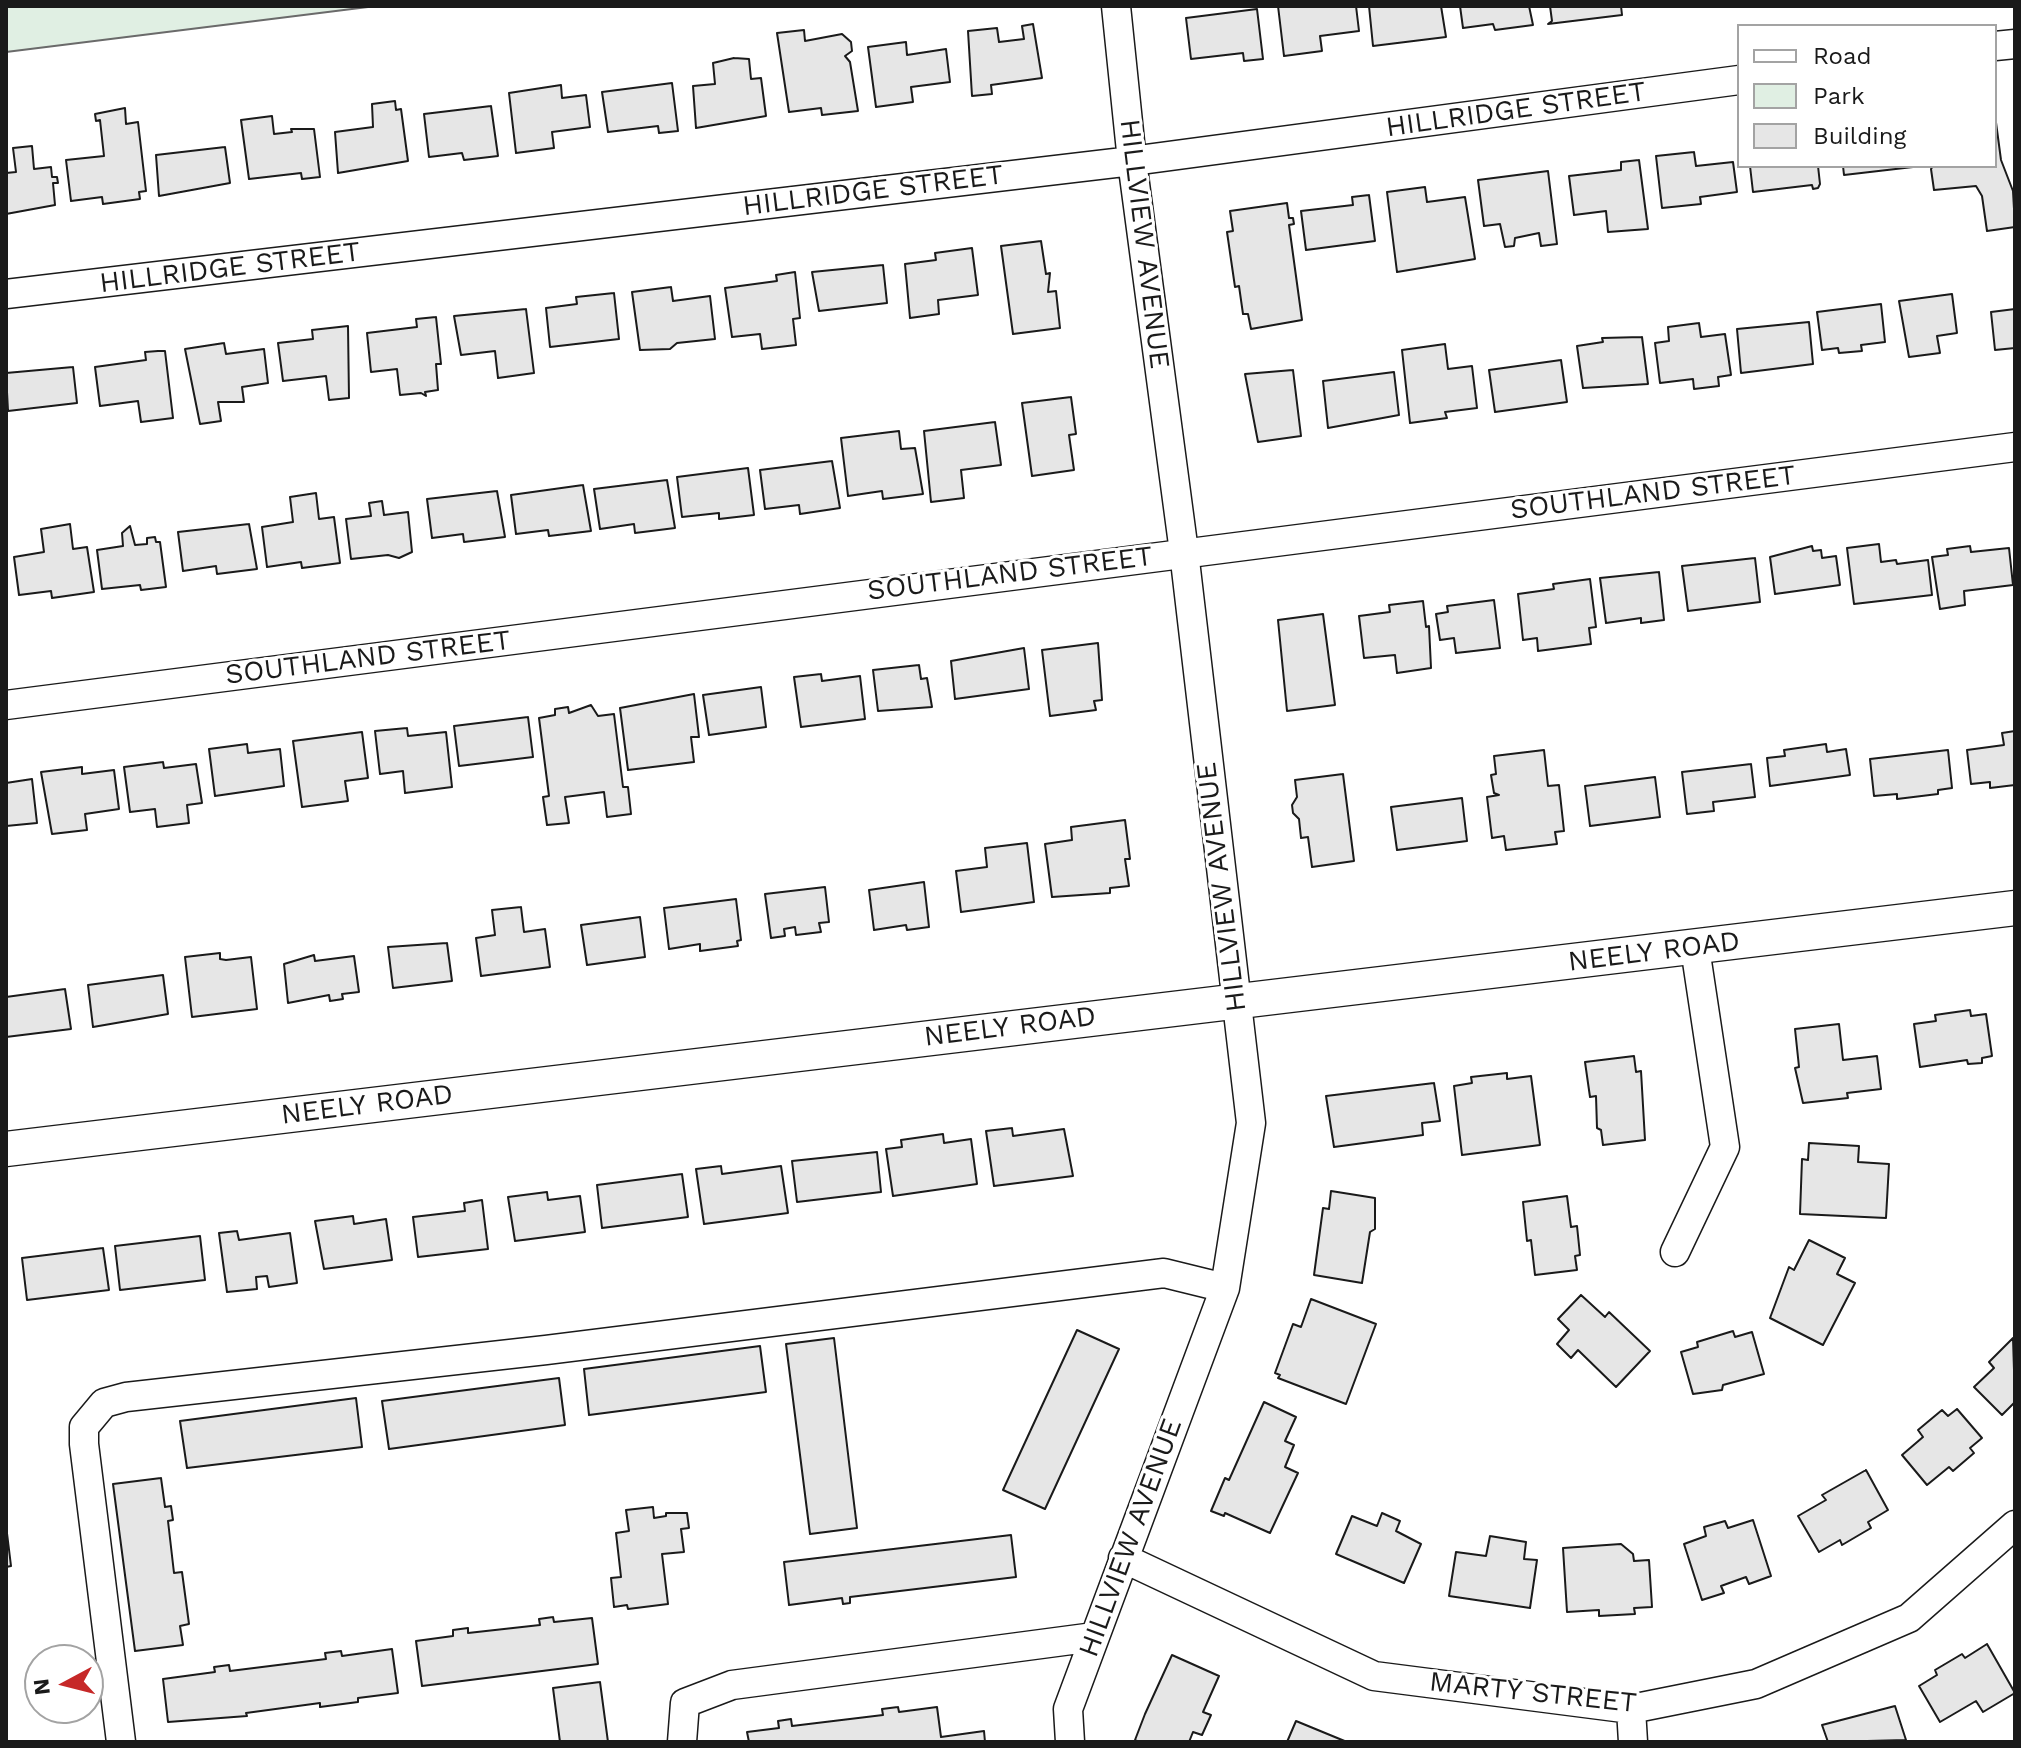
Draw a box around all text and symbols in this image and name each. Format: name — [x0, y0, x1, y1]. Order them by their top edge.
legend — [1737, 24, 1997, 168]
text: Road — [1813, 42, 1872, 70]
street label: HILLRIDGE STREET — [1384, 75, 1648, 145]
text: Park — [1813, 82, 1865, 110]
street label: HILLVIEW AVENUE — [1112, 117, 1176, 371]
text: Building — [1813, 122, 1906, 150]
street label: HILLRIDGE STREET — [741, 158, 1005, 224]
street label: HILLRIDGE STREET — [98, 235, 362, 301]
street label: SOUTHLAND STREET — [1509, 459, 1797, 527]
street label: SOUTHLAND STREET — [866, 540, 1154, 608]
street label: SOUTHLAND STREET — [224, 624, 512, 692]
street label: HILLVIEW AVENUE — [1190, 760, 1254, 1014]
street label: NEELY ROAD — [1566, 925, 1742, 979]
street label: NEELY ROAD — [922, 1000, 1098, 1054]
street label: NEELY ROAD — [279, 1078, 455, 1132]
street label: HILLVIEW AVENUE — [1072, 1414, 1190, 1662]
north arrow — [24, 1644, 104, 1724]
street label: MARTY STREET — [1428, 1665, 1638, 1721]
text: N — [28, 1677, 55, 1696]

